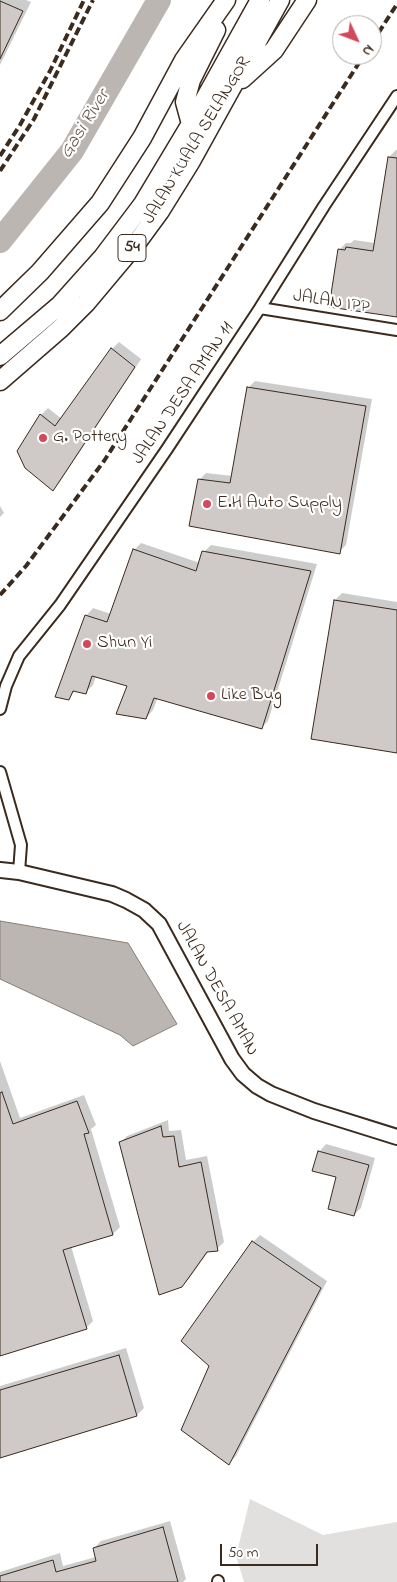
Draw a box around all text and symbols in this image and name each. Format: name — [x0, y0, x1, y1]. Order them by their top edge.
north arrow — [332, 15, 382, 65]
text: N — [357, 39, 379, 61]
street label: JALAN KUALA SELANGOR — [139, 53, 257, 229]
water label: Gasi River — [56, 87, 116, 163]
road number: 54 — [118, 234, 146, 262]
street label: JALAN IPP — [291, 286, 371, 320]
street label: JALAN DESA AMAN 11 — [128, 319, 240, 469]
place label: G. Pottery — [53, 427, 127, 449]
marker: G. Pottery — [37, 432, 49, 444]
place label: E.H Auto Supply — [217, 493, 342, 515]
marker: E.H Auto Supply — [201, 498, 213, 510]
place label: Shun Yi — [97, 633, 152, 655]
marker: Shun Yi — [81, 638, 93, 650]
place label: Like Bug — [221, 685, 282, 707]
marker: Like Bug — [205, 690, 217, 702]
street label: JALAN DESA AMAN — [170, 918, 262, 1060]
scale bar — [222, 1534, 320, 1566]
text: 50 m — [228, 1542, 258, 1564]

